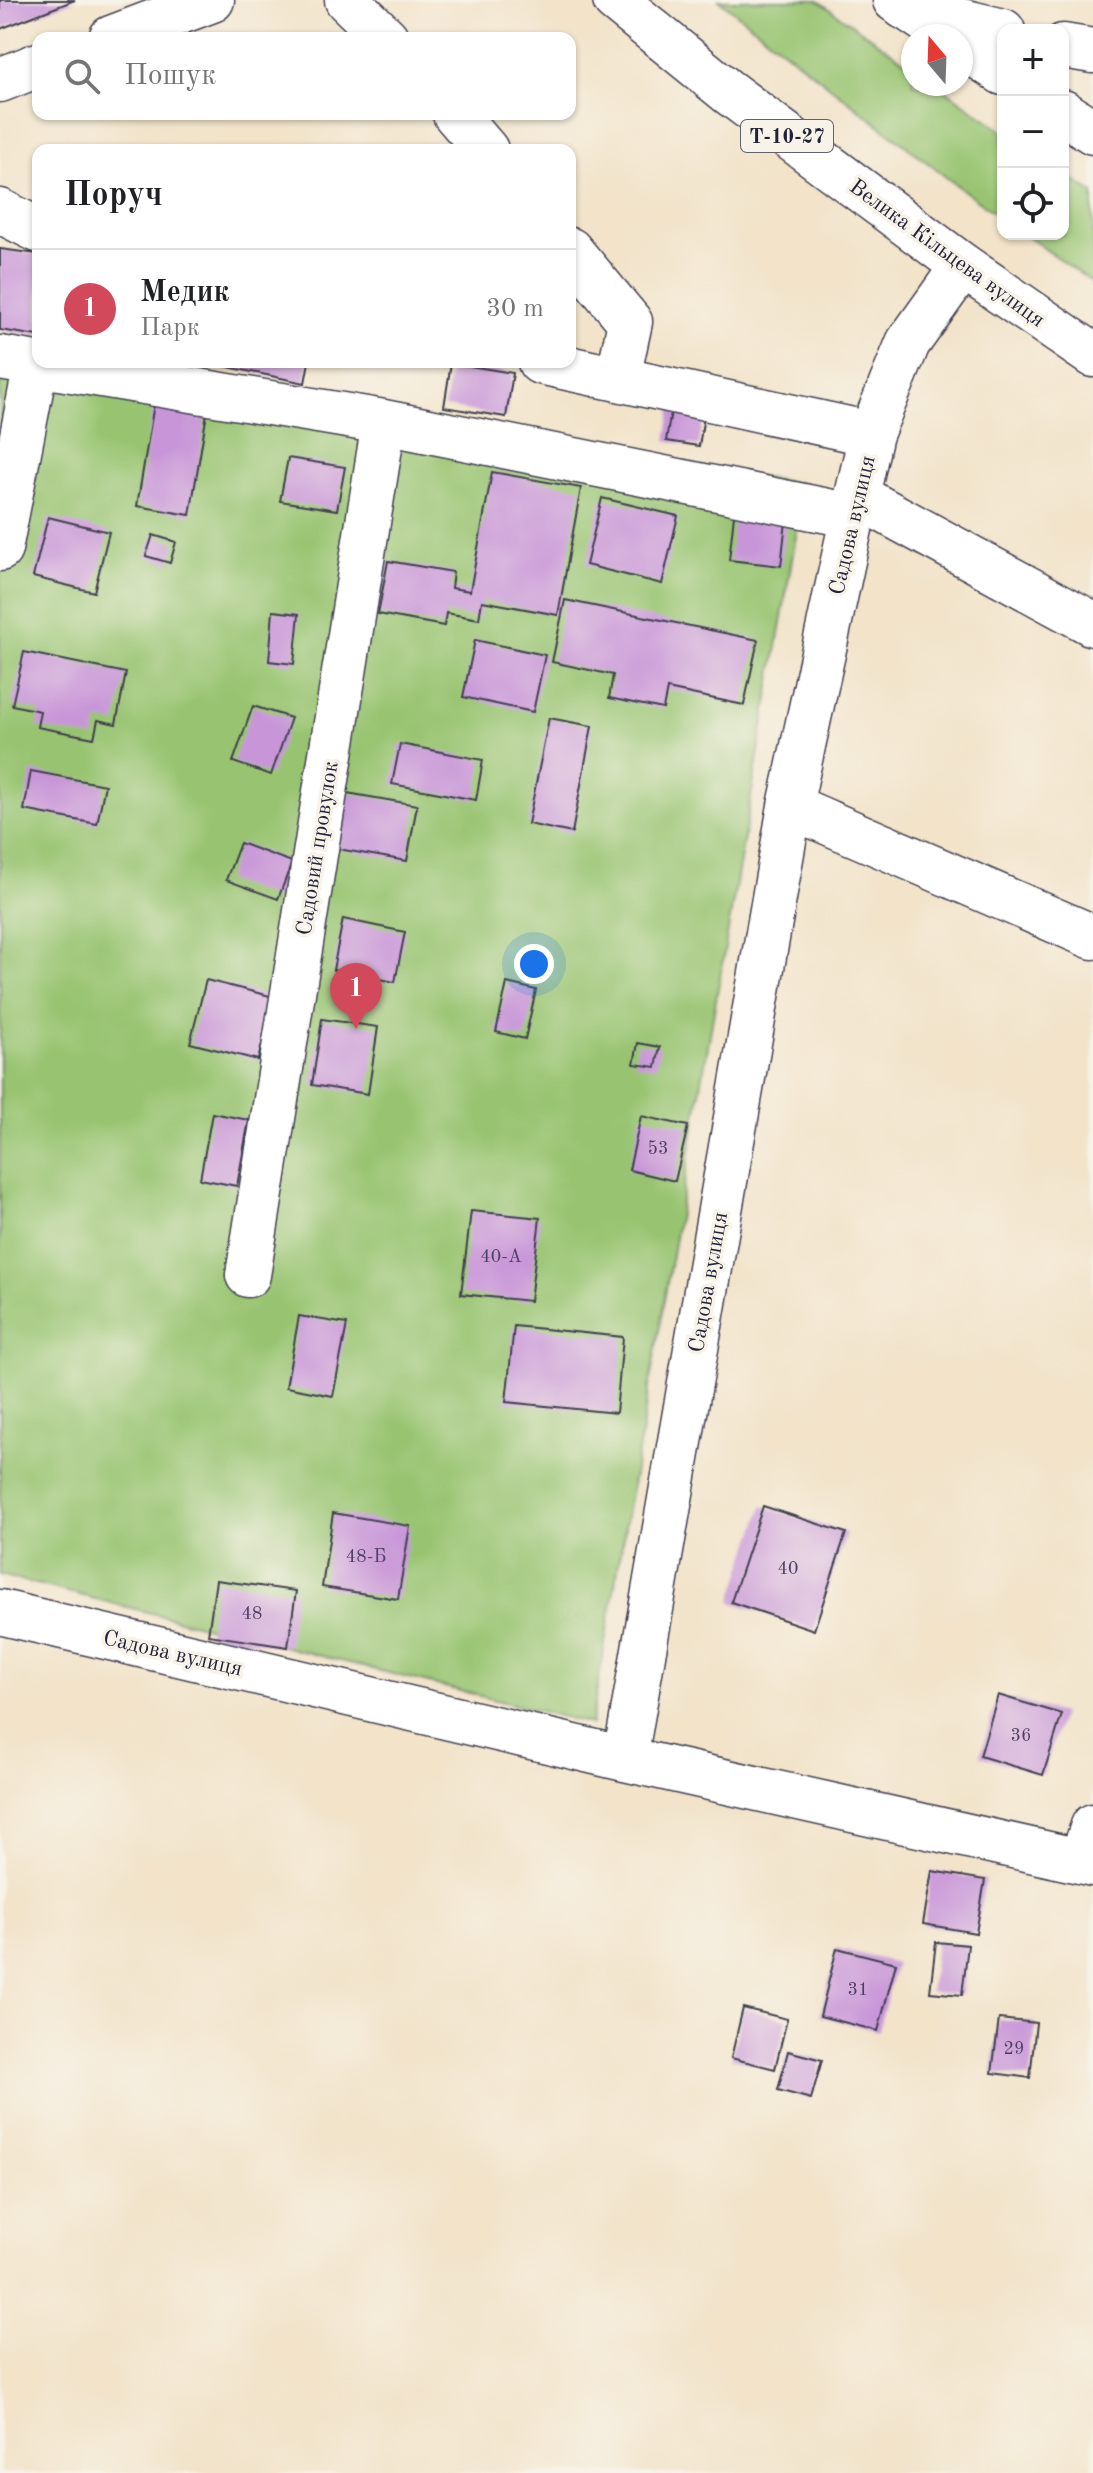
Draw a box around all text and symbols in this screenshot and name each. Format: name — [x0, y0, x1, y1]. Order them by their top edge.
north arrow — [901, 24, 973, 96]
map controls — [997, 24, 1069, 240]
button: + — [997, 24, 1069, 96]
search box — [32, 32, 576, 120]
icon: search — [60, 54, 104, 98]
text: Пошук — [124, 61, 216, 91]
button: − — [997, 96, 1069, 168]
road number: Т-10-27 — [741, 120, 833, 152]
button: locate — [997, 168, 1069, 240]
street label: Велика Кільцева вулиця — [845, 175, 1049, 332]
text: Поруч — [64, 179, 163, 213]
text: Медик — [140, 278, 229, 308]
text: 1 — [82, 296, 98, 322]
text: 30 m — [486, 296, 544, 322]
text: Парк — [140, 315, 200, 341]
street label: Садова вулиця — [826, 454, 880, 597]
street label: Садовий провулок — [293, 760, 343, 937]
your location — [514, 944, 554, 984]
pin: 1 — [330, 963, 382, 1029]
house number: 53 — [648, 1140, 668, 1158]
street label: Садова вулиця — [686, 1210, 732, 1354]
house number: 40-А — [480, 1248, 522, 1266]
house number: 48-Б — [346, 1548, 386, 1566]
house number: 40 — [778, 1560, 798, 1578]
house number: 48 — [242, 1605, 262, 1623]
street label: Садова вулиця — [101, 1627, 244, 1681]
house number: 36 — [1011, 1727, 1031, 1745]
house number: 31 — [848, 1981, 868, 1999]
house number: 29 — [1004, 2040, 1024, 2058]

